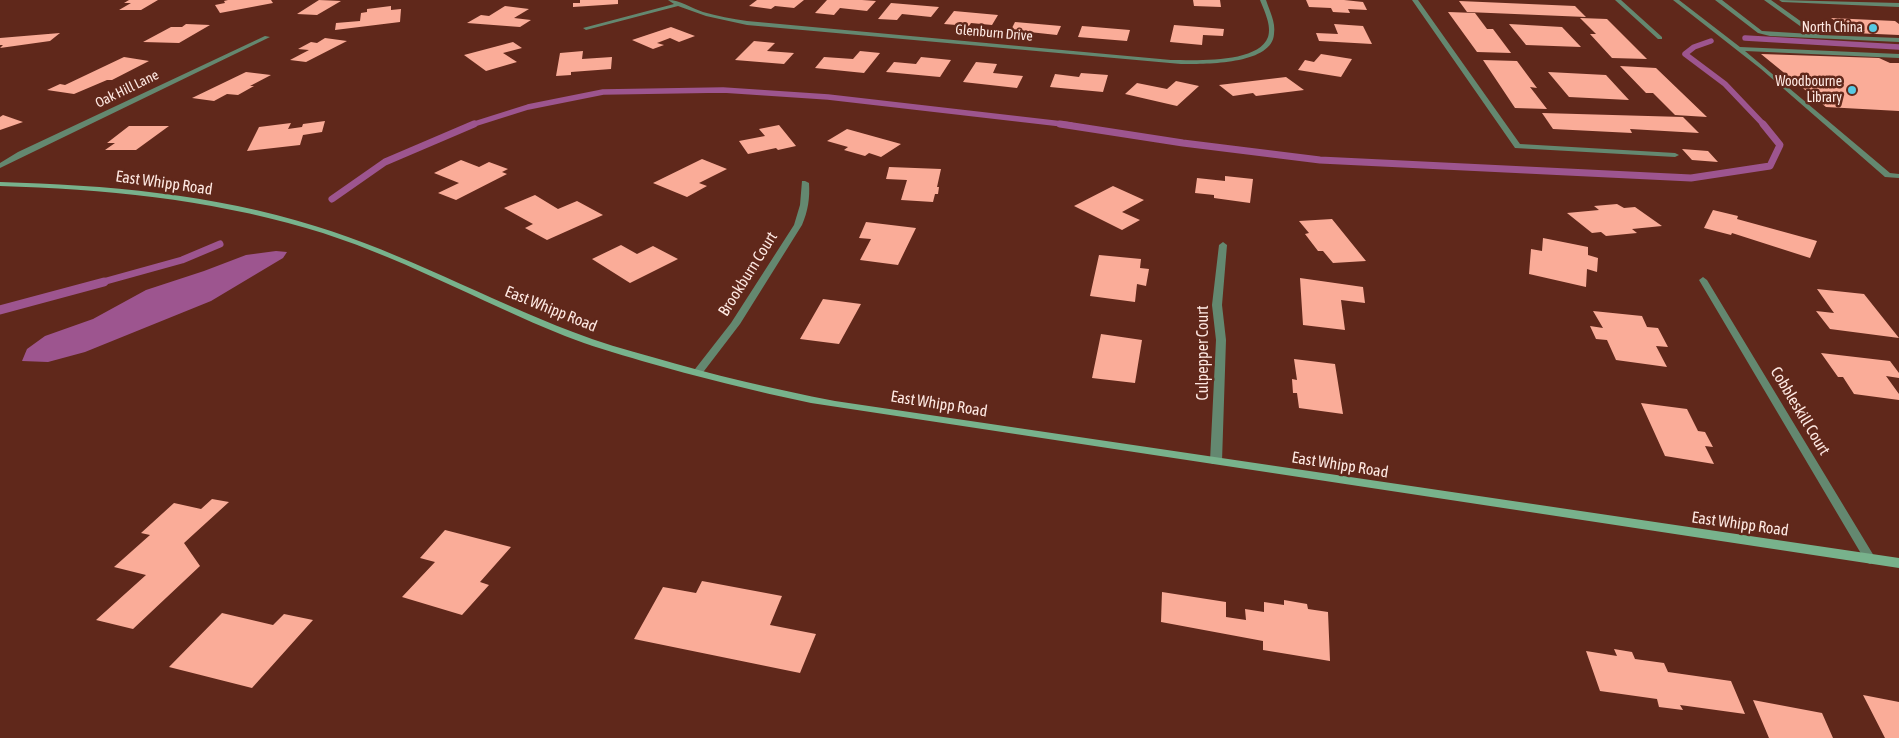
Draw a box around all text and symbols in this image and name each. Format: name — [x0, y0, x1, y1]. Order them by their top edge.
place label: North China — [1802, 20, 1863, 36]
street label: Glenburn Drive — [955, 21, 1033, 45]
marker: North China — [1867, 22, 1879, 34]
street label: Oak Hill Lane — [93, 66, 161, 112]
place label: Woodbourne Library — [1775, 74, 1842, 106]
marker: Woodbourne Library — [1846, 84, 1858, 96]
street label: East Whipp Road — [114, 167, 214, 199]
street label: Brookburn Court — [714, 228, 782, 320]
street label: East Whipp Road — [502, 282, 600, 336]
street label: Culpepper Court — [1193, 306, 1213, 400]
street label: Cobbleskill Court — [1766, 363, 1834, 459]
street label: East Whipp Road — [889, 387, 989, 421]
street label: East Whipp Road — [1290, 448, 1390, 482]
street label: East Whipp Road — [1690, 508, 1790, 540]

